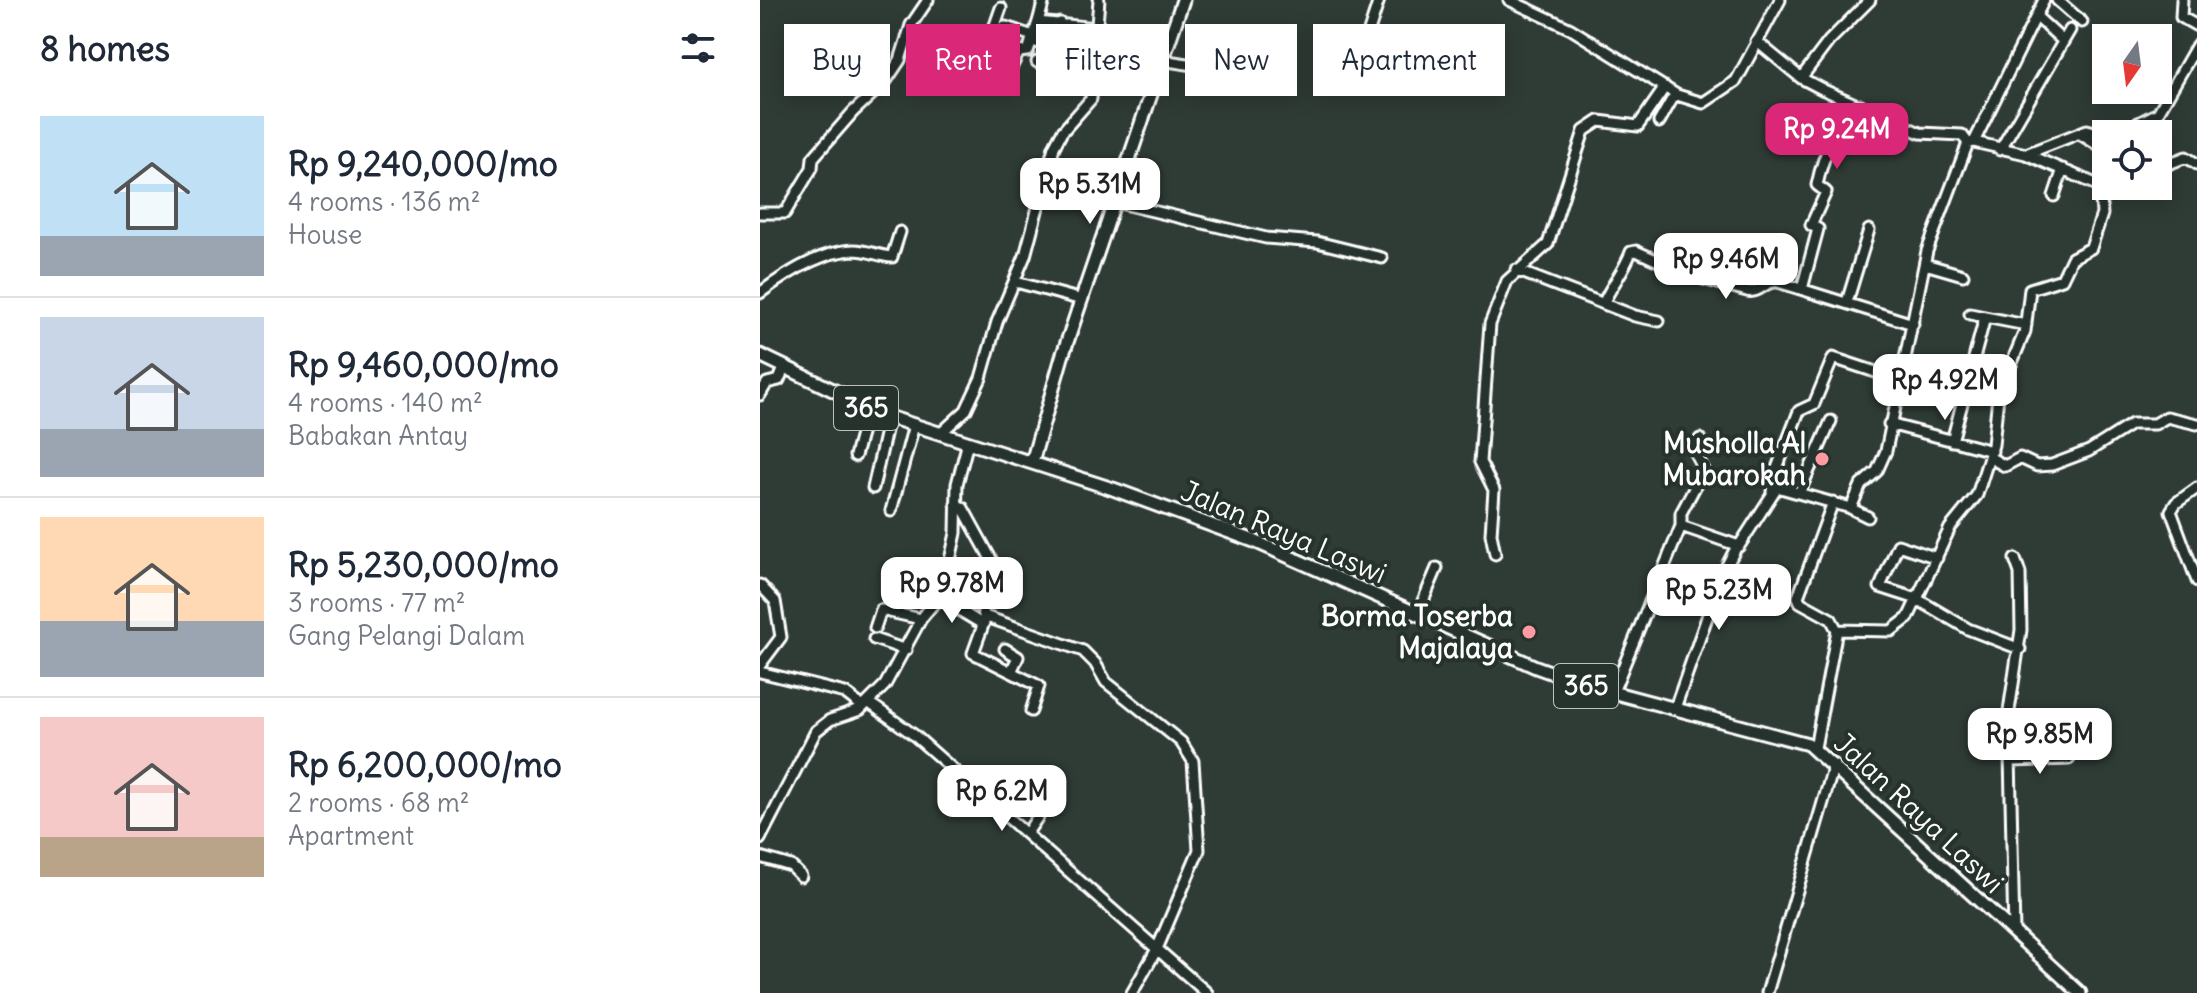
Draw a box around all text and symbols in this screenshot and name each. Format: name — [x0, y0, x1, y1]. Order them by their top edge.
chip: Buy — [784, 24, 890, 96]
chip: Rent — [906, 24, 1020, 96]
chip: Filters — [1036, 24, 1169, 96]
chip: New — [1185, 24, 1297, 96]
chip: Apartment — [1313, 24, 1505, 96]
north arrow — [2092, 24, 2172, 104]
map controls — [2092, 24, 2172, 200]
icon: filters — [676, 26, 720, 70]
text: 8 homes — [40, 27, 170, 70]
pin: Rp 9.24M — [1754, 103, 1920, 171]
text: Rp 9.24M — [1783, 112, 1891, 145]
button: locate — [2092, 120, 2172, 200]
text: Rp 9,240,000/mo — [288, 142, 558, 185]
icon: home — [104, 148, 200, 244]
pin: Rp 5.31M — [1007, 158, 1173, 226]
text: Rp 5.31M — [1038, 167, 1142, 200]
text: 4 rooms · 136 m² — [288, 185, 480, 218]
text: House — [288, 218, 362, 251]
pin: Rp 9.46M — [1643, 233, 1809, 301]
text: Rp 9.46M — [1672, 242, 1780, 275]
text: Rp 9,460,000/mo — [288, 343, 559, 386]
icon: home — [104, 349, 200, 445]
pin: Rp 4.92M — [1862, 354, 2028, 422]
text: Rp 4.92M — [1891, 363, 1999, 396]
text: 4 rooms · 140 m² — [288, 386, 483, 419]
road number: 365 — [834, 386, 898, 430]
text: Babakan Antay — [288, 419, 468, 452]
place label: Musholla Al Mubarokah — [1663, 425, 1806, 493]
marker: Musholla Al Mubarokah — [1813, 450, 1831, 468]
street label: Jalan Raya Laswi — [1176, 473, 1392, 591]
text: Rp 5,230,000/mo — [288, 543, 559, 586]
icon: home — [104, 549, 200, 645]
pin: Rp 9.78M — [869, 557, 1035, 625]
pin: Rp 5.23M — [1636, 564, 1802, 632]
text: Rp 9.78M — [899, 566, 1005, 599]
text: Rp 5.23M — [1665, 573, 1773, 606]
text: 3 rooms · 77 m² — [288, 586, 466, 619]
place label: Borma Toserba Majalaya — [1321, 598, 1513, 666]
text: Gang Pelangi Dalam — [288, 619, 525, 652]
marker: Borma Toserba Majalaya — [1520, 623, 1538, 641]
road number: 365 — [1554, 664, 1618, 708]
pin: Rp 9.85M — [1957, 708, 2123, 776]
text: Rp 9.85M — [1986, 717, 2094, 750]
street label: Jalan Raya Laswi — [1826, 725, 2012, 901]
text: Rp 6,200,000/mo — [288, 743, 562, 786]
icon: home — [104, 749, 200, 845]
pin: Rp 6.2M — [928, 765, 1076, 833]
text: Rp 6.2M — [955, 774, 1049, 807]
text: 2 rooms · 68 m² — [288, 786, 470, 819]
text: Apartment — [288, 819, 414, 852]

